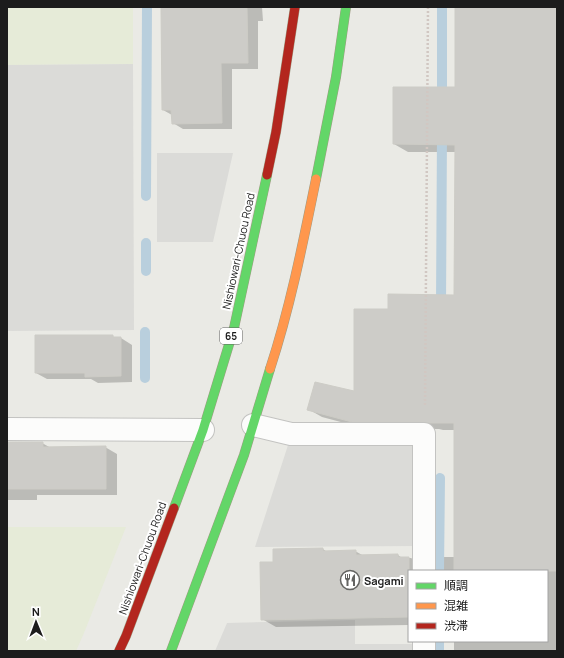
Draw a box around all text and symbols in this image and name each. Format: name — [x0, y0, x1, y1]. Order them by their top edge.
street label: Nishiowari-Chuou Road — [218, 191, 258, 311]
road number: 65 — [220, 328, 242, 344]
street label: Nishiowari-Chuou Road — [115, 500, 169, 616]
restaurant icon: Sagami — [339, 569, 361, 591]
legend — [408, 570, 548, 642]
place label: Sagami — [364, 573, 404, 588]
text: 順調 — [444, 577, 468, 594]
text: 混雑 — [444, 597, 468, 614]
north arrow — [16, 602, 56, 642]
text: N — [32, 604, 40, 619]
text: 渋滞 — [444, 617, 468, 634]

